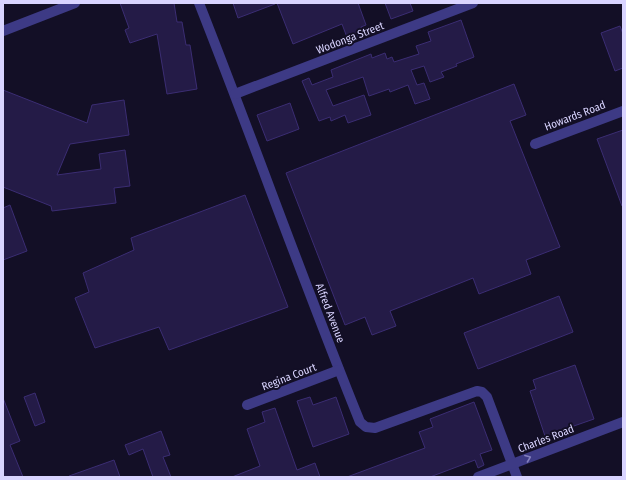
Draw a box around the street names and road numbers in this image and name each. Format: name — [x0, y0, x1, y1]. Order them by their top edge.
street label: Wodonga Street — [314, 19, 386, 57]
street label: Howards Road — [543, 98, 607, 134]
street label: Alfred Avenue — [313, 281, 347, 345]
street label: Regina Court — [260, 361, 318, 393]
street label: Charles Road — [516, 422, 576, 456]

